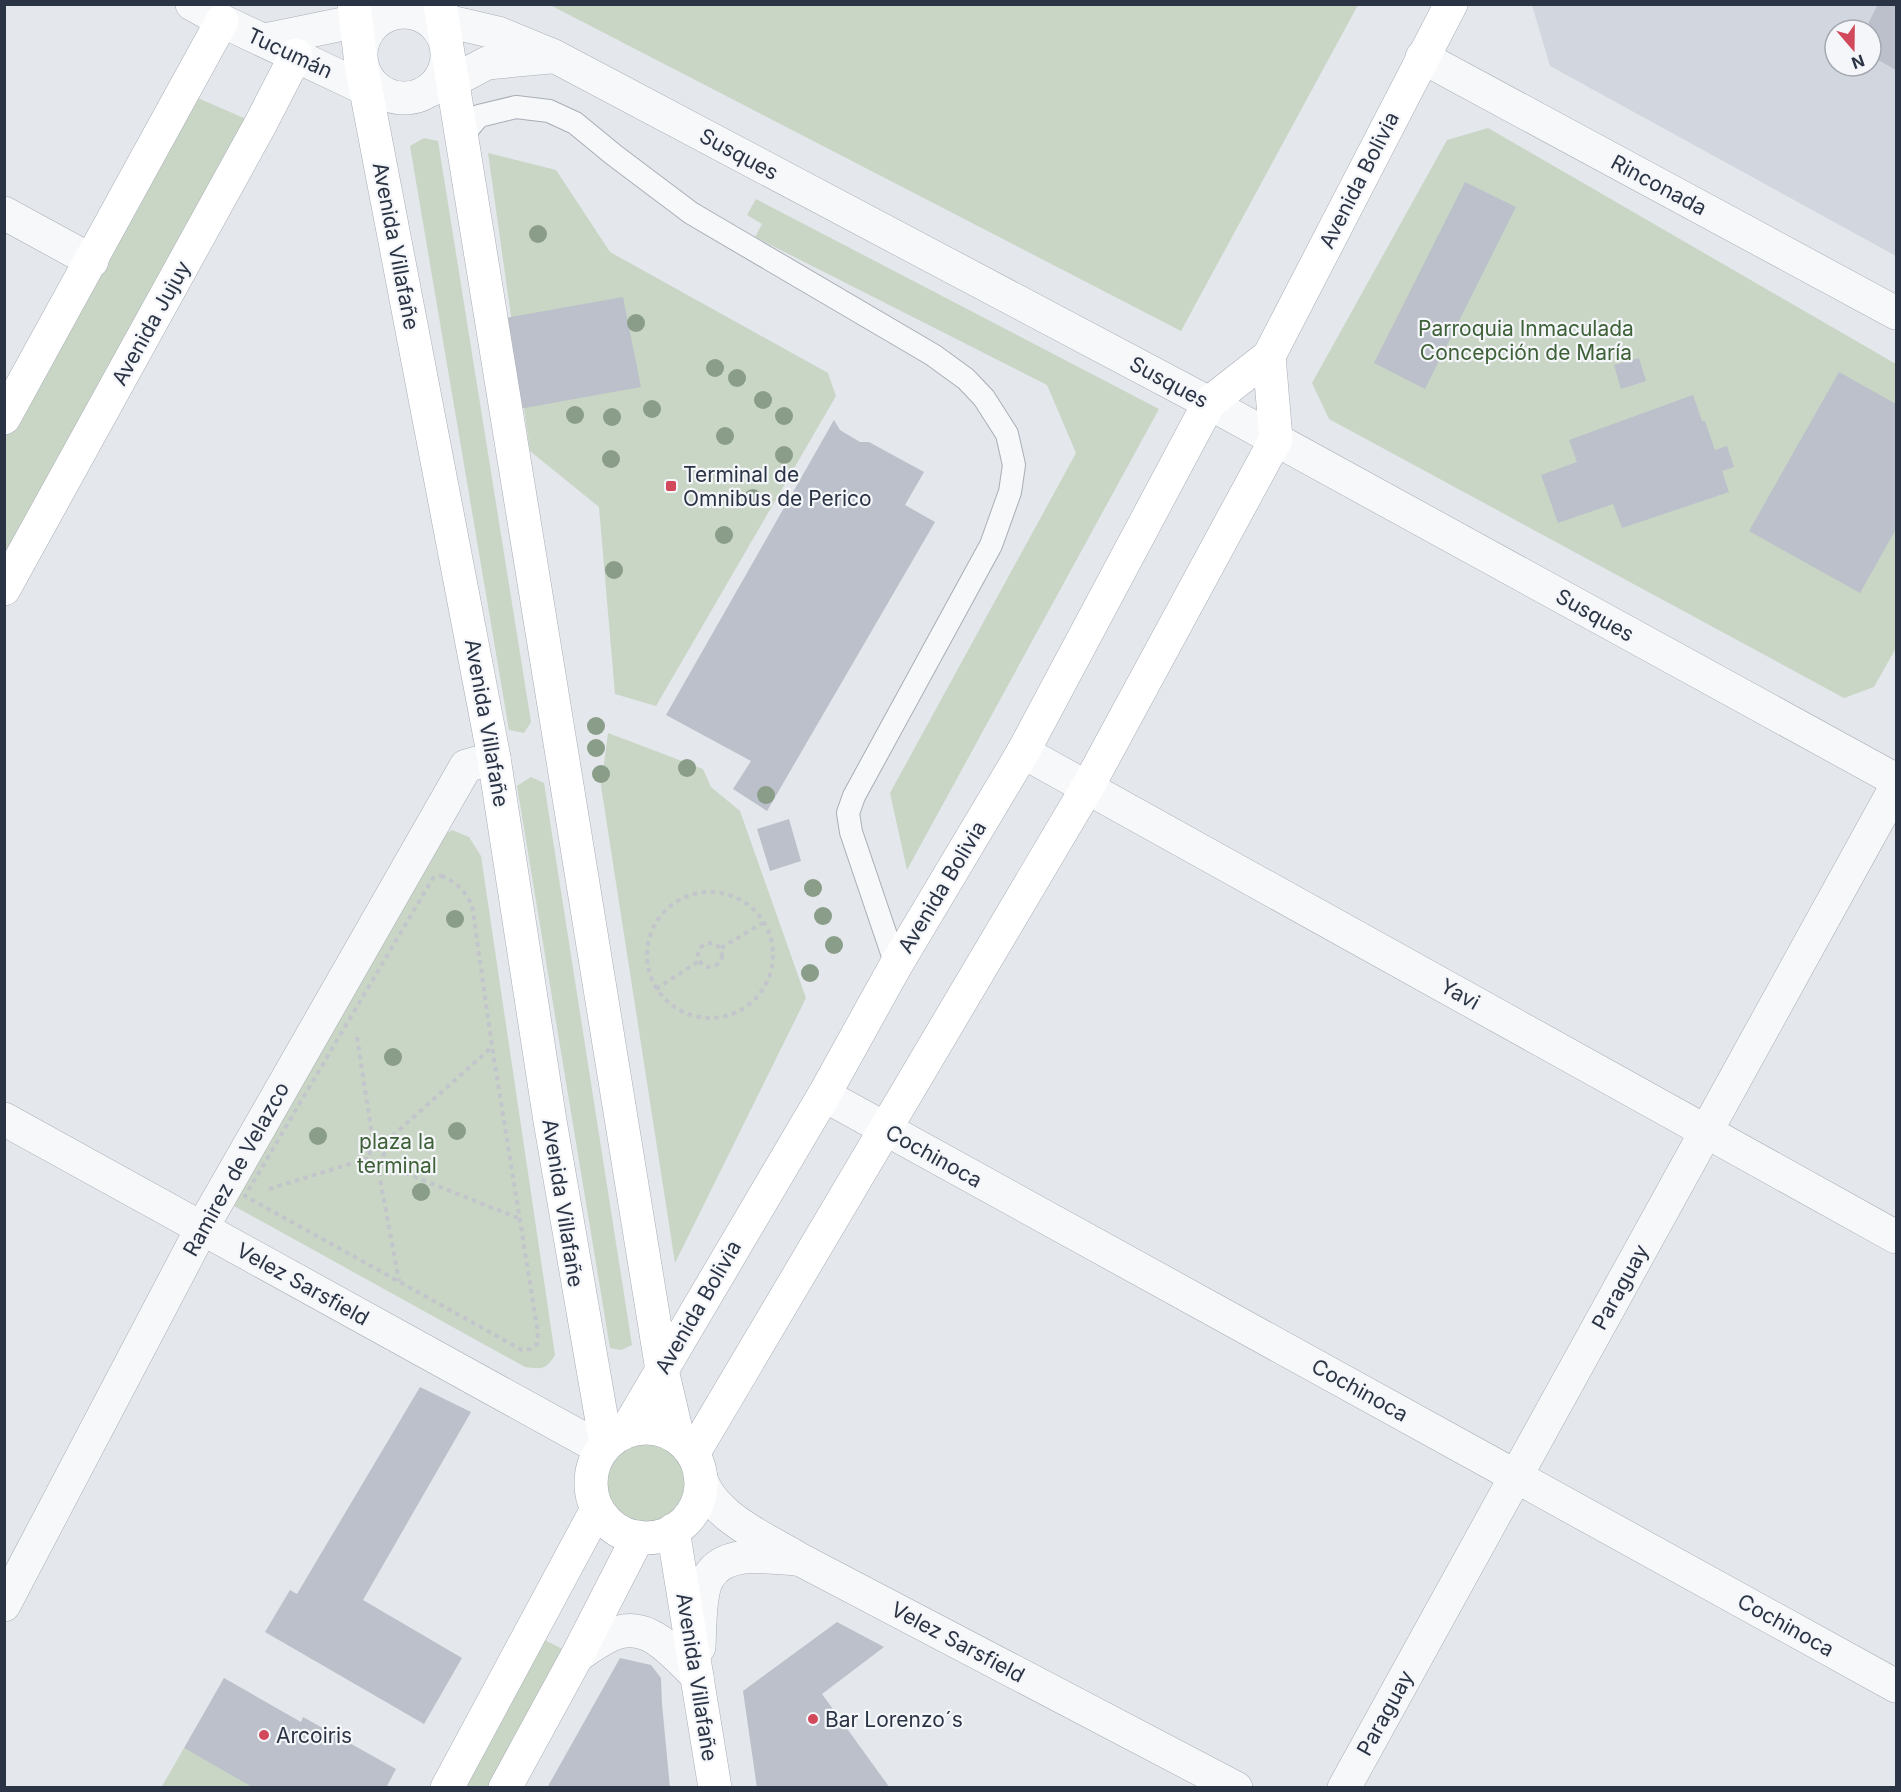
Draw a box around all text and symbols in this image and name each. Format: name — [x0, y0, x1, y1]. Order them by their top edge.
north arrow — [1823, 18, 1883, 78]
street label: Tucumán — [243, 22, 337, 84]
text: N — [1849, 51, 1867, 74]
street label: Avenida Bolivia — [1314, 108, 1404, 252]
street label: Susques — [695, 123, 783, 185]
street label: Rinconada — [1607, 149, 1711, 221]
street label: Avenida Villafañe — [367, 160, 425, 332]
street label: Avenida Jujuy — [107, 256, 196, 390]
park label: Parroquia Inmaculada Concepción de María — [1418, 316, 1634, 365]
street label: Susques — [1125, 351, 1213, 413]
place label: Terminal de Omnibus de Perico — [683, 462, 872, 511]
marker: Terminal de Omnibus de Perico — [664, 479, 678, 493]
street label: Susques — [1552, 583, 1638, 647]
street label: Avenida Villafañe — [460, 637, 514, 809]
street label: Avenida Bolivia — [893, 816, 991, 958]
street label: Yavi — [1436, 973, 1484, 1015]
street label: Ramirez de Velazco — [178, 1078, 294, 1260]
street label: Avenida Villafañe — [537, 1117, 589, 1289]
street label: Cochinoca — [881, 1119, 987, 1193]
park label: plaza la terminal — [357, 1129, 437, 1178]
street label: Avenida Bolivia — [650, 1236, 746, 1378]
street label: Velez Sarsfield — [232, 1237, 374, 1331]
street label: Paraguay — [1586, 1240, 1654, 1334]
street label: Cochinoca — [1307, 1353, 1413, 1427]
street label: Cochinoca — [1733, 1588, 1839, 1662]
street label: Avenida Villafañe — [671, 1591, 723, 1763]
street label: Velez Sarsfield — [887, 1596, 1029, 1688]
street label: Paraguay — [1351, 1666, 1419, 1760]
place label: Bar Lorenzo´s — [825, 1707, 963, 1732]
marker: Bar Lorenzo´s — [806, 1712, 820, 1726]
place label: Arcoiris — [276, 1723, 352, 1748]
marker: Arcoiris — [257, 1728, 271, 1742]

